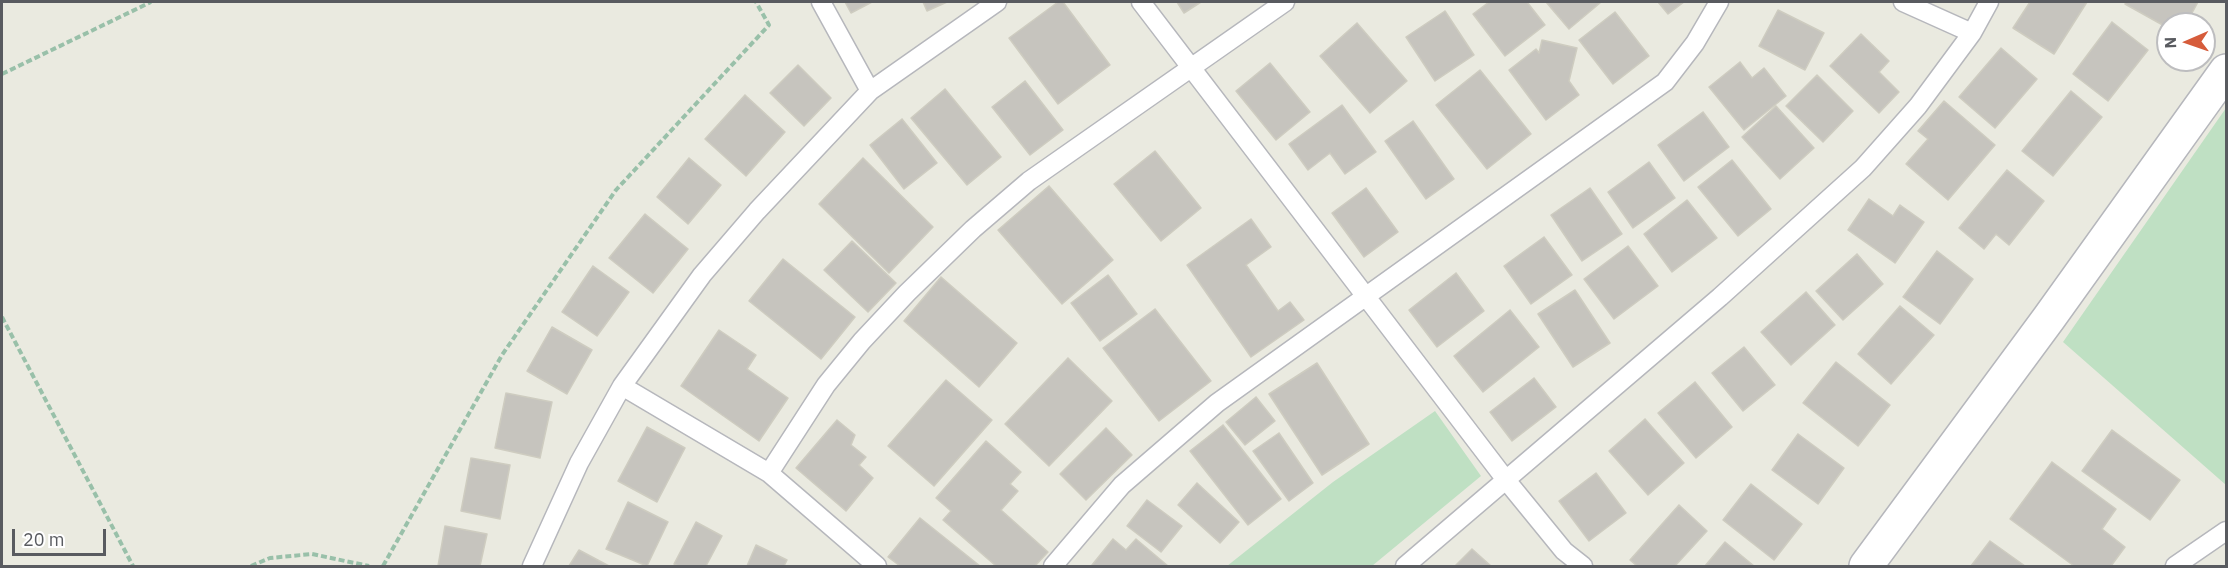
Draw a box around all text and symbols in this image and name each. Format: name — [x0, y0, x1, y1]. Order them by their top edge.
north arrow — [2156, 12, 2216, 72]
text: N — [2160, 36, 2180, 49]
scale bar — [15, 517, 110, 555]
text: 20 m — [23, 528, 65, 551]

